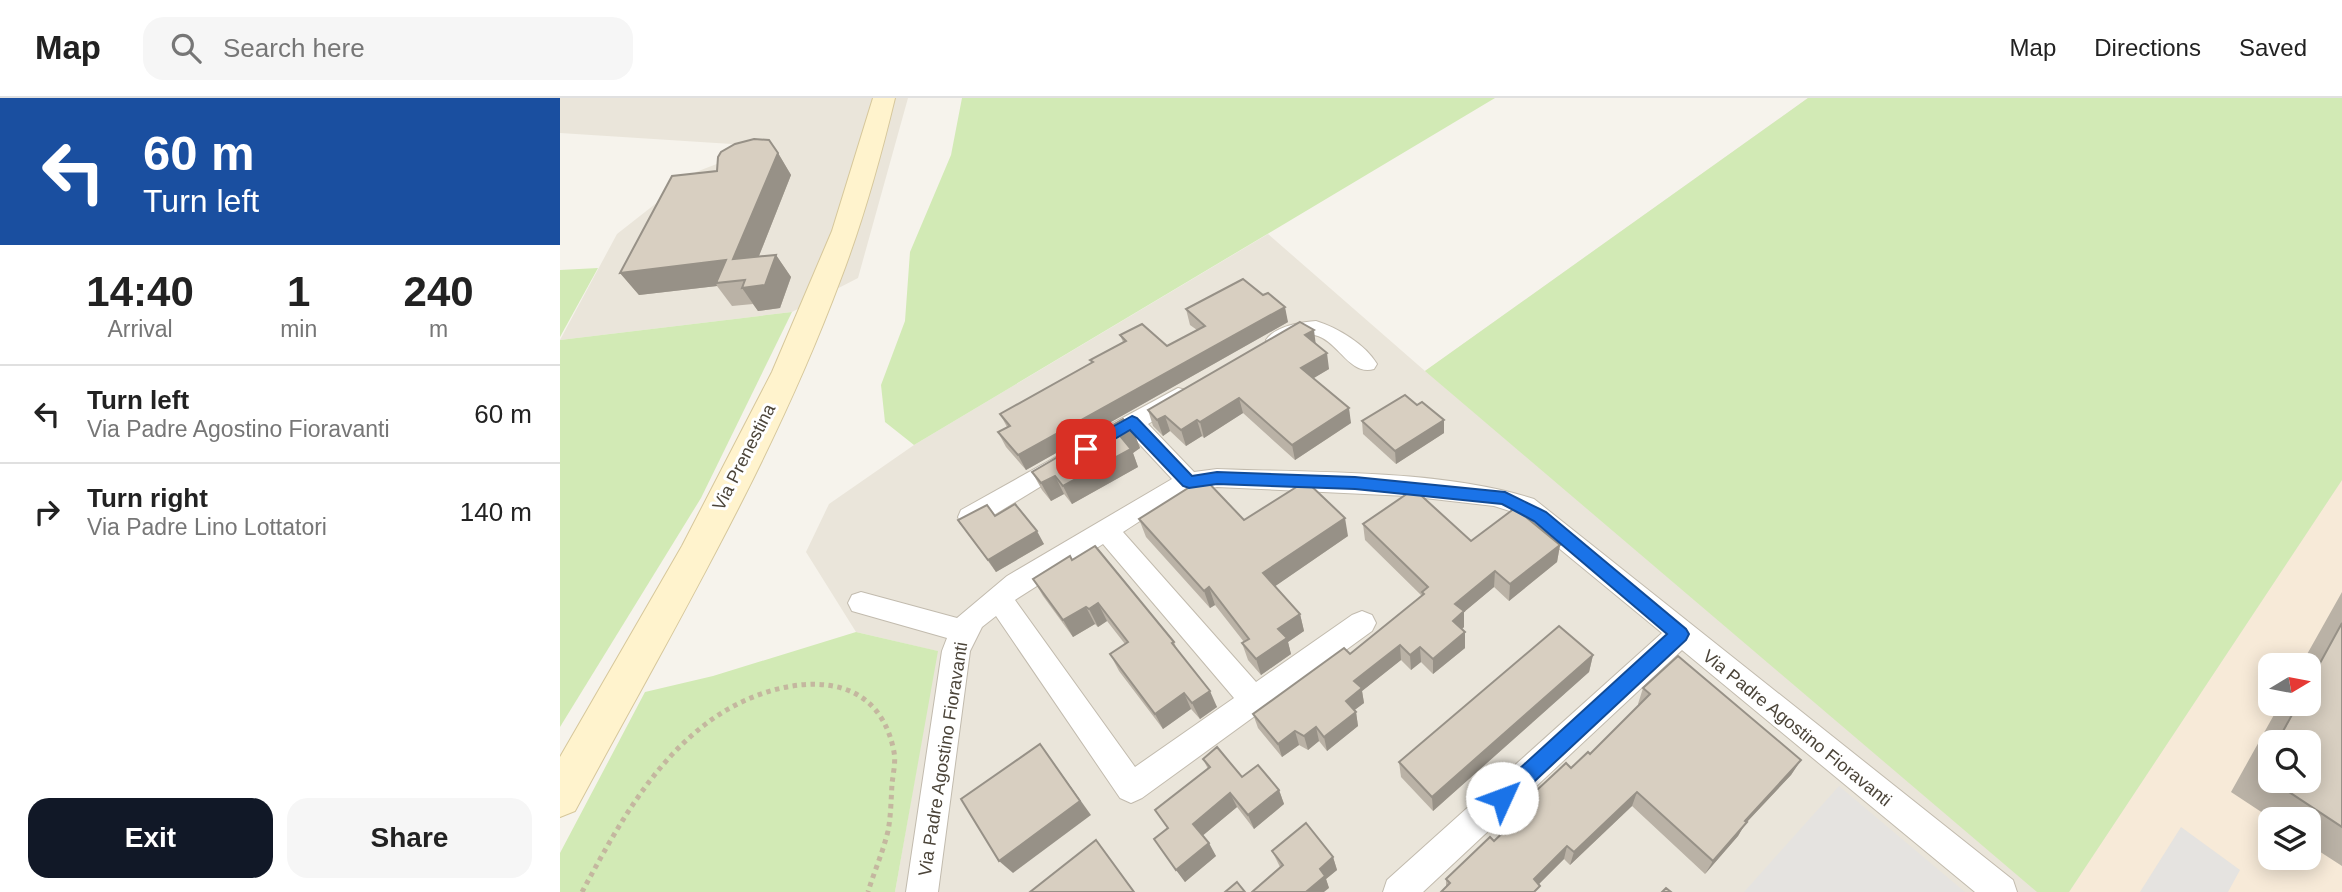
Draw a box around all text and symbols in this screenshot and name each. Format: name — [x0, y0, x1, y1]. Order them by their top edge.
search box — [143, 17, 633, 80]
text: Map — [35, 29, 101, 66]
icon: search — [167, 29, 205, 67]
text: Search here — [223, 33, 365, 63]
text: Map — [2010, 34, 2056, 61]
text: Directions — [2094, 34, 2201, 61]
text: Saved — [2239, 34, 2307, 61]
icon: left — [28, 126, 119, 217]
text: 60 m — [143, 126, 255, 180]
text: Turn left — [143, 183, 259, 219]
text: 14:40 — [86, 268, 194, 315]
text: 1 — [287, 268, 310, 315]
text: 240 — [404, 268, 474, 315]
text: Arrival — [107, 316, 173, 342]
text: min — [280, 316, 317, 342]
text: m — [429, 316, 448, 342]
text: Turn left — [87, 385, 189, 415]
icon: left — [28, 395, 66, 433]
text: 60 m — [474, 399, 532, 429]
street label: Via Prenestina — [709, 400, 780, 514]
text: Via Padre Agostino Fioravanti — [87, 416, 390, 442]
pin — [1056, 419, 1116, 479]
icon: arrive — [1067, 430, 1105, 468]
text: Turn right — [87, 483, 208, 513]
icon: right — [28, 493, 66, 531]
text: 140 m — [460, 497, 532, 527]
text: Via Padre Lino Lottatori — [87, 514, 327, 540]
street label: Via Padre Agostino Fioravanti — [915, 640, 971, 878]
street label: Via Padre Agostino Fioravanti — [1699, 646, 1895, 810]
north arrow — [2258, 653, 2320, 716]
map controls — [2258, 653, 2321, 870]
button: search — [2258, 730, 2321, 793]
position arrow — [1465, 761, 1539, 835]
button: Exit — [28, 798, 273, 878]
button: Share — [287, 798, 532, 878]
button: layers — [2258, 807, 2321, 870]

